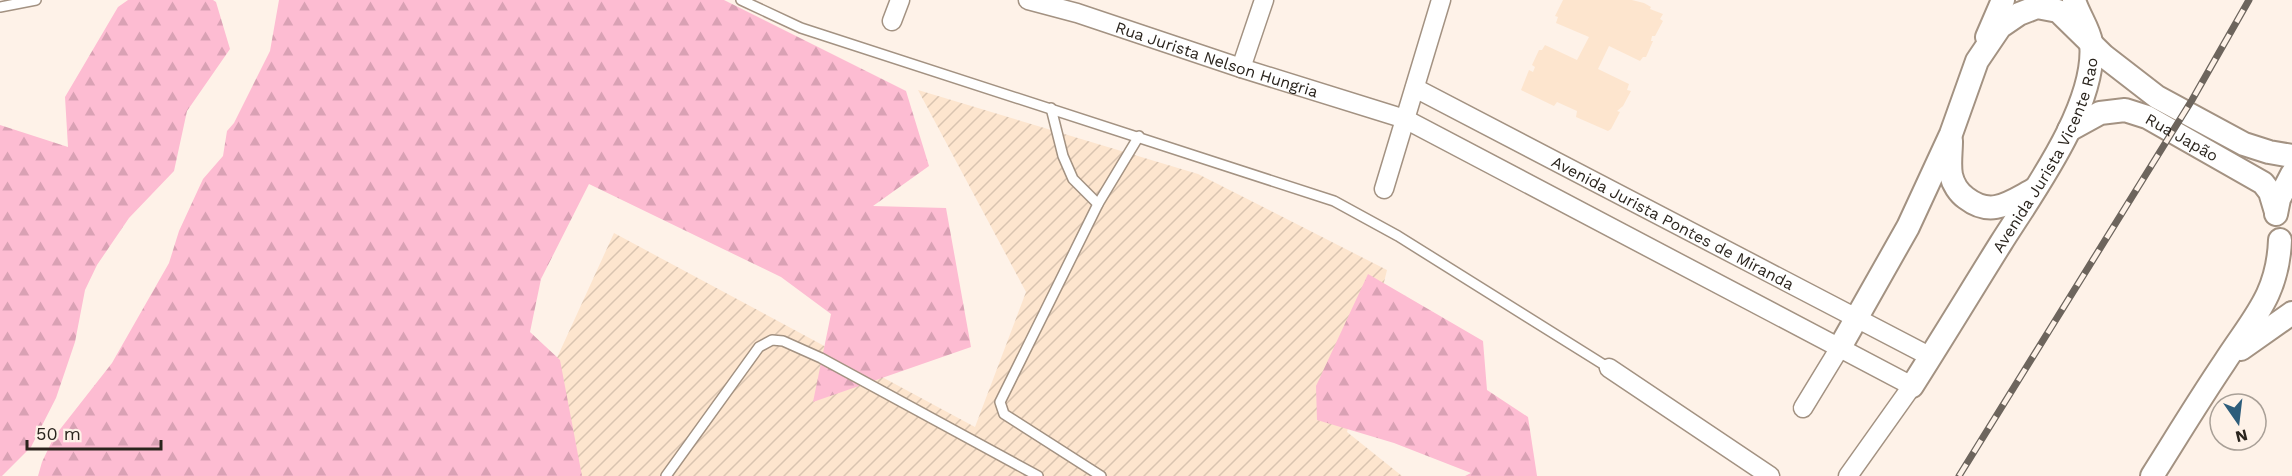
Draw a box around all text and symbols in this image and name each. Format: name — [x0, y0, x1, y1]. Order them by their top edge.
street label: Rua Jurista Nelson Hungria — [1113, 17, 1321, 101]
street label: Avenida Jurista Vicente Rao — [1988, 57, 2101, 256]
street label: Rua Japão — [2142, 109, 2222, 165]
street label: Avenida Jurista Pontes de Miranda — [1549, 152, 1797, 293]
north arrow — [2208, 392, 2268, 452]
scale bar — [27, 413, 160, 451]
text: 50 m — [36, 423, 81, 444]
text: N — [2233, 425, 2250, 447]

